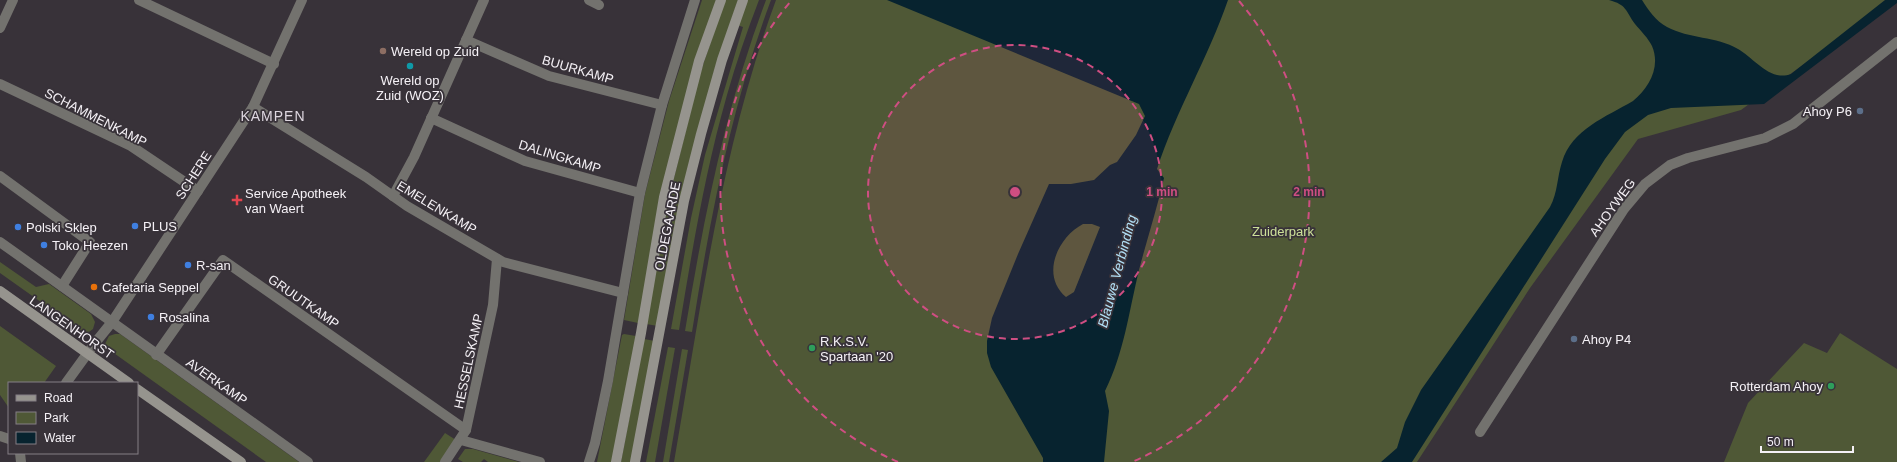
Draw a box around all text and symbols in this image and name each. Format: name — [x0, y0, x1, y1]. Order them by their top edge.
place label: Wereld op Zuid — [391, 44, 479, 59]
marker: Wereld op Zuid — [378, 46, 388, 56]
street label: BUURKAMP — [540, 52, 615, 87]
marker: Wereld op Zuid (WOZ) — [405, 61, 415, 71]
place label: Wereld op Zuid (WOZ) — [376, 73, 444, 103]
street label: SCHAMMENKAMP — [42, 85, 149, 150]
place label: Ahoy P6 — [1803, 104, 1852, 119]
marker: Ahoy P6 — [1855, 106, 1865, 116]
district label: KAMPEN — [240, 108, 306, 124]
street label: DALINGKAMP — [517, 137, 603, 176]
street label: SCHERE — [172, 148, 215, 202]
street label: AHOYWEG — [1586, 175, 1638, 239]
street label: EMELENKAMP — [394, 178, 479, 237]
street label: OLDEGAARDE — [652, 180, 684, 272]
centre of rings — [1008, 185, 1022, 199]
text: 1 min — [1146, 185, 1178, 199]
text: 2 min — [1293, 185, 1325, 199]
place label: Service Apotheek van Waert — [245, 186, 347, 216]
marker: Service Apotheek van Waert — [232, 195, 242, 205]
water label: Blauwe Verbinding — [1094, 213, 1140, 329]
place label: PLUS — [143, 219, 177, 234]
place label: Polski Sklep — [26, 220, 97, 235]
marker: PLUS — [130, 221, 140, 231]
marker: Polski Sklep — [13, 222, 23, 232]
park label: Zuiderpark — [1252, 224, 1315, 239]
place label: Toko Heezen — [52, 238, 128, 253]
marker: Toko Heezen — [39, 240, 49, 250]
place label: R-san — [196, 258, 231, 273]
marker: R-san — [183, 260, 193, 270]
street label: GRUUTKAMP — [265, 271, 342, 331]
place label: Cafetaria Seppel — [102, 280, 199, 295]
marker: Cafetaria Seppel — [89, 282, 99, 292]
street label: LANGENHORST — [27, 293, 117, 362]
place label: Rosalina — [159, 310, 210, 325]
marker: Rosalina — [146, 312, 156, 322]
street label: HESSELSKAMP — [451, 312, 486, 410]
place label: Ahoy P4 — [1582, 332, 1631, 347]
place label: R.K.S.V. Spartaan '20 — [820, 334, 893, 364]
marker: Ahoy P4 — [1569, 334, 1579, 344]
marker: R.K.S.V. Spartaan '20 — [807, 343, 817, 353]
street label: AVERKAMP — [183, 355, 250, 408]
place label: Rotterdam Ahoy — [1730, 379, 1823, 394]
marker: Rotterdam Ahoy — [1826, 381, 1836, 391]
legend — [8, 382, 138, 454]
text: Road — [44, 391, 73, 405]
text: Park — [44, 411, 70, 425]
scale bar — [1761, 428, 1853, 454]
text: Water — [44, 431, 76, 445]
text: 50 m — [1767, 435, 1794, 449]

